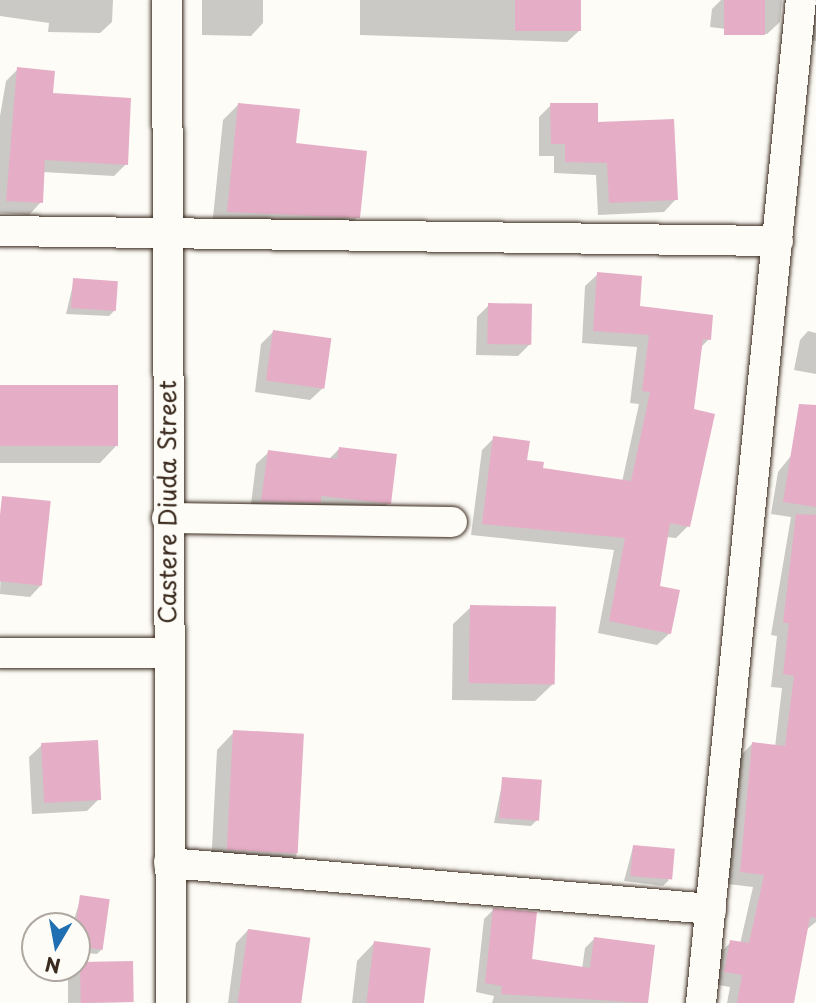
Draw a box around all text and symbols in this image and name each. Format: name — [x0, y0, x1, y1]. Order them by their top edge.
street label: Castere Diuda Street — [153, 379, 181, 625]
north arrow — [21, 912, 91, 982]
text: N — [43, 951, 63, 981]

